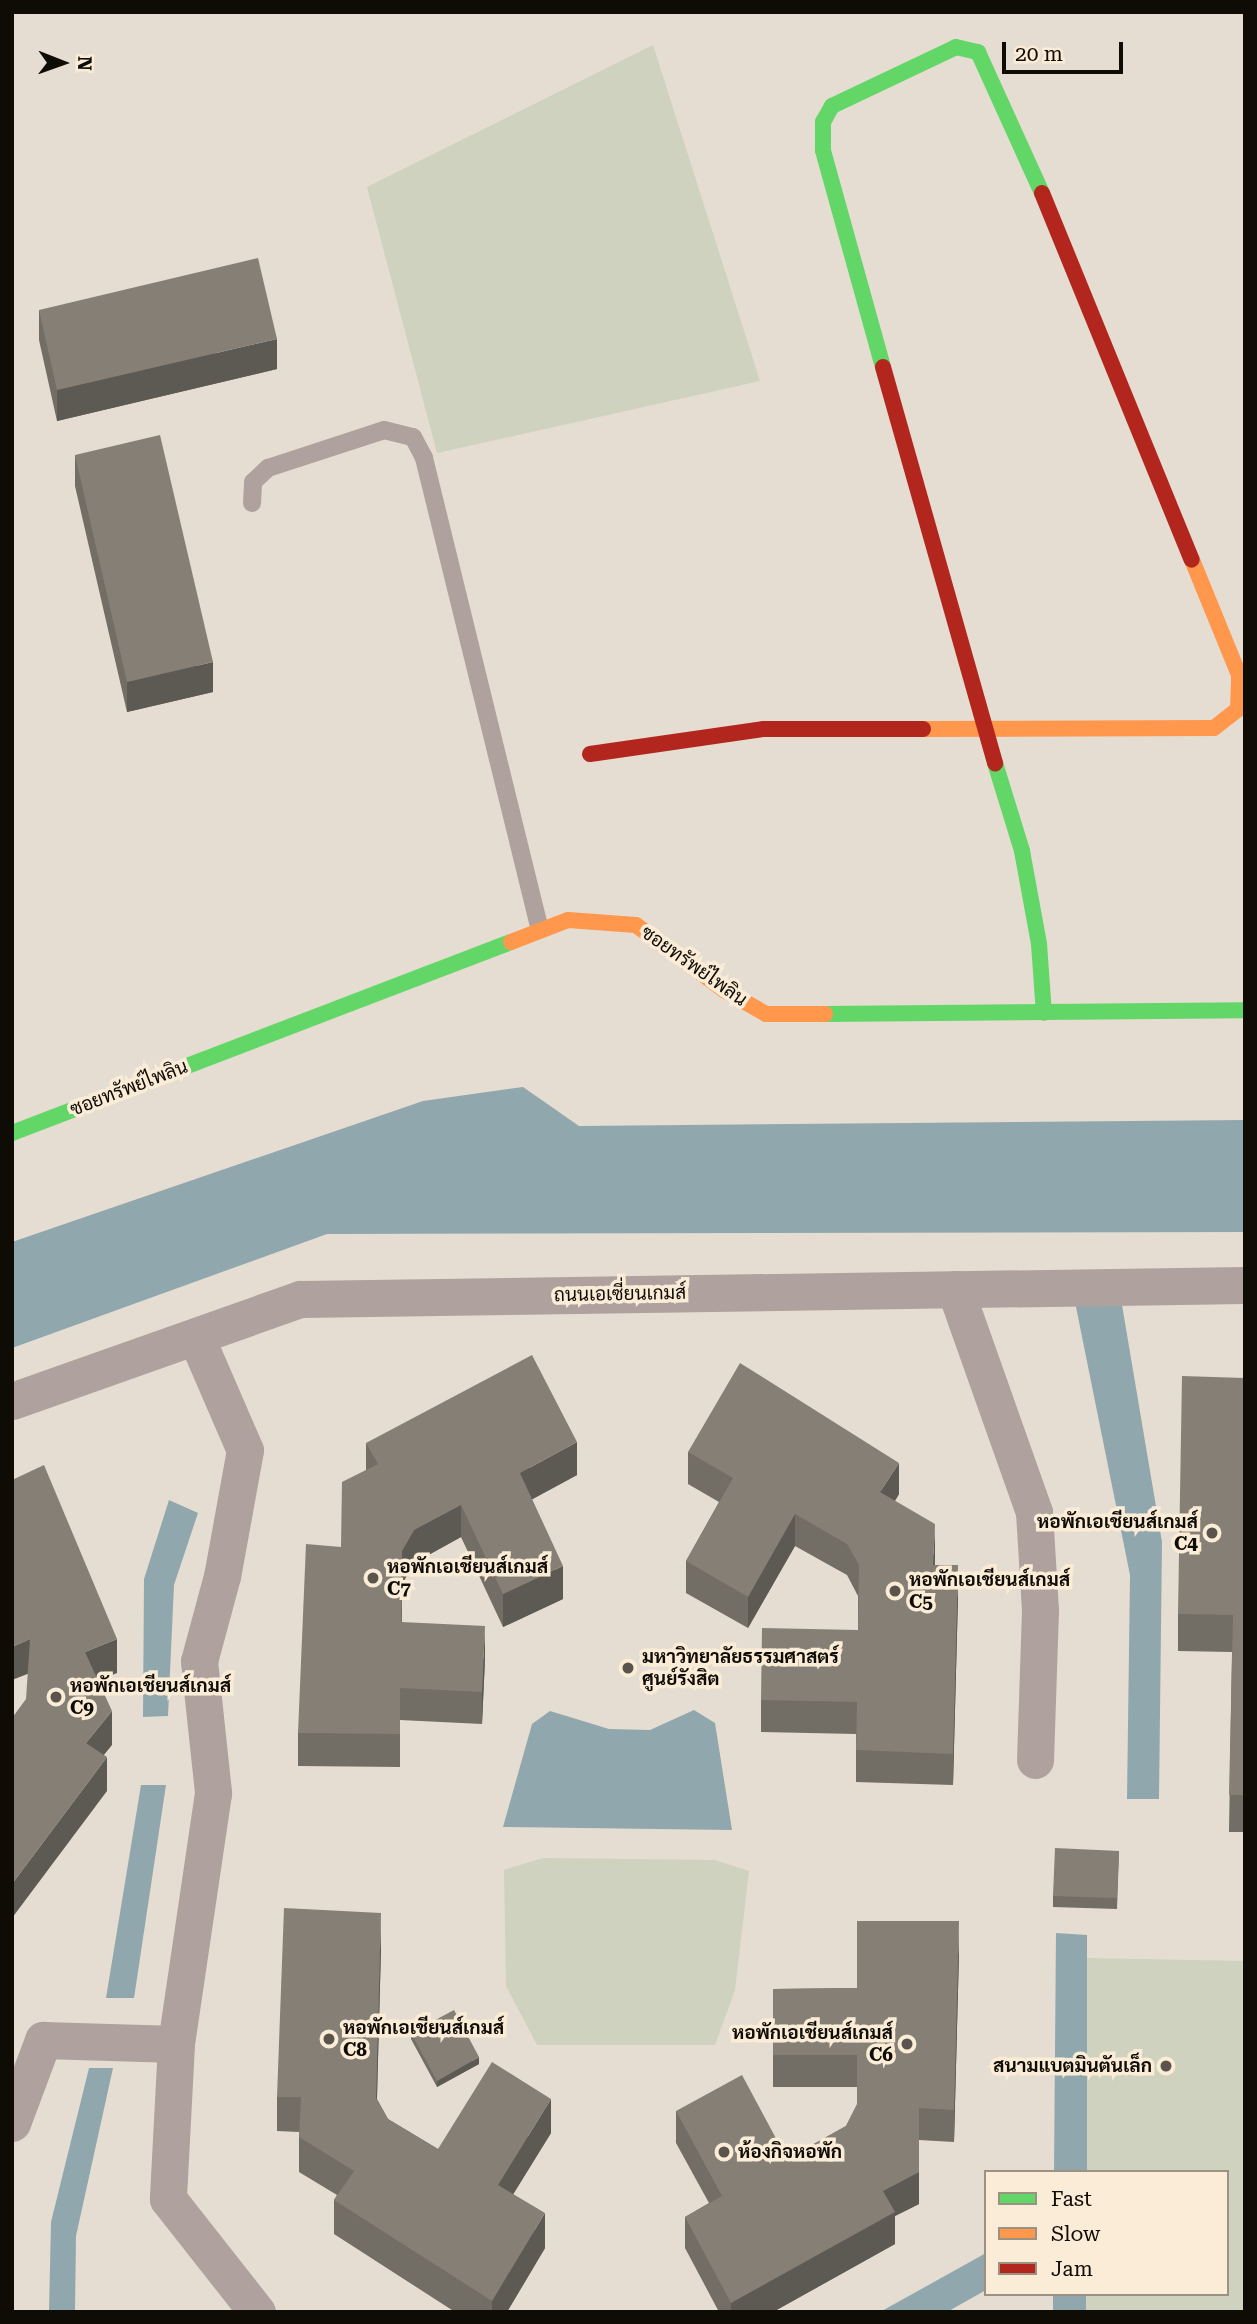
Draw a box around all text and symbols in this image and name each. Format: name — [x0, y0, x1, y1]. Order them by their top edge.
north arrow — [28, 28, 98, 98]
scale bar — [1005, 28, 1126, 72]
text: 20 m — [1015, 42, 1063, 66]
text: N — [73, 56, 96, 71]
street label: ซอยทรัพย์ไพลิน — [637, 921, 751, 1011]
street label: ซอยทรัพย์ไพลิน — [67, 1055, 191, 1121]
street label: ถนนเอเซี่ยนเกมส์ — [554, 1281, 686, 1307]
place label: หอพักเอเชียนส์เกมส์ C4 — [1037, 1511, 1198, 1555]
marker: หอพักเอเชียนส์เกมส์ C4 — [1204, 1525, 1220, 1541]
place label: หอพักเอเชียนส์เกมส์ C7 — [387, 1556, 548, 1600]
place label: หอพักเอเชียนส์เกมส์ C5 — [909, 1569, 1070, 1613]
marker: หอพักเอเชียนส์เกมส์ C7 — [365, 1570, 381, 1586]
marker: หอพักเอเชียนส์เกมส์ C5 — [887, 1583, 903, 1599]
place label: มหาวิทยาลัยธรรมศาสตร์ ศูนย์รังสิต — [642, 1646, 839, 1690]
marker: มหาวิทยาลัยธรรมศาสตร์ ศูนย์รังสิต — [620, 1660, 636, 1676]
place label: หอพักเอเชียนส์เกมส์ C9 — [70, 1675, 231, 1719]
marker: หอพักเอเชียนส์เกมส์ C9 — [48, 1689, 64, 1705]
place label: หอพักเอเชียนส์เกมส์ C8 — [343, 2017, 504, 2061]
place label: หอพักเอเชียนส์เกมส์ C6 — [732, 2022, 893, 2066]
marker: หอพักเอเชียนส์เกมส์ C8 — [321, 2031, 337, 2047]
marker: หอพักเอเชียนส์เกมส์ C6 — [899, 2036, 915, 2052]
place label: สนามแบตมินตันเล็ก — [993, 2055, 1152, 2077]
marker: สนามแบตมินตันเล็ก — [1158, 2058, 1174, 2074]
place label: ห้องกิจหอพัก — [738, 2141, 842, 2163]
marker: ห้องกิจหอพัก — [716, 2144, 732, 2160]
legend — [984, 2170, 1229, 2296]
text: Fast — [1051, 2187, 1092, 2211]
text: Slow — [1051, 2222, 1100, 2246]
text: Jam — [1051, 2257, 1093, 2281]

